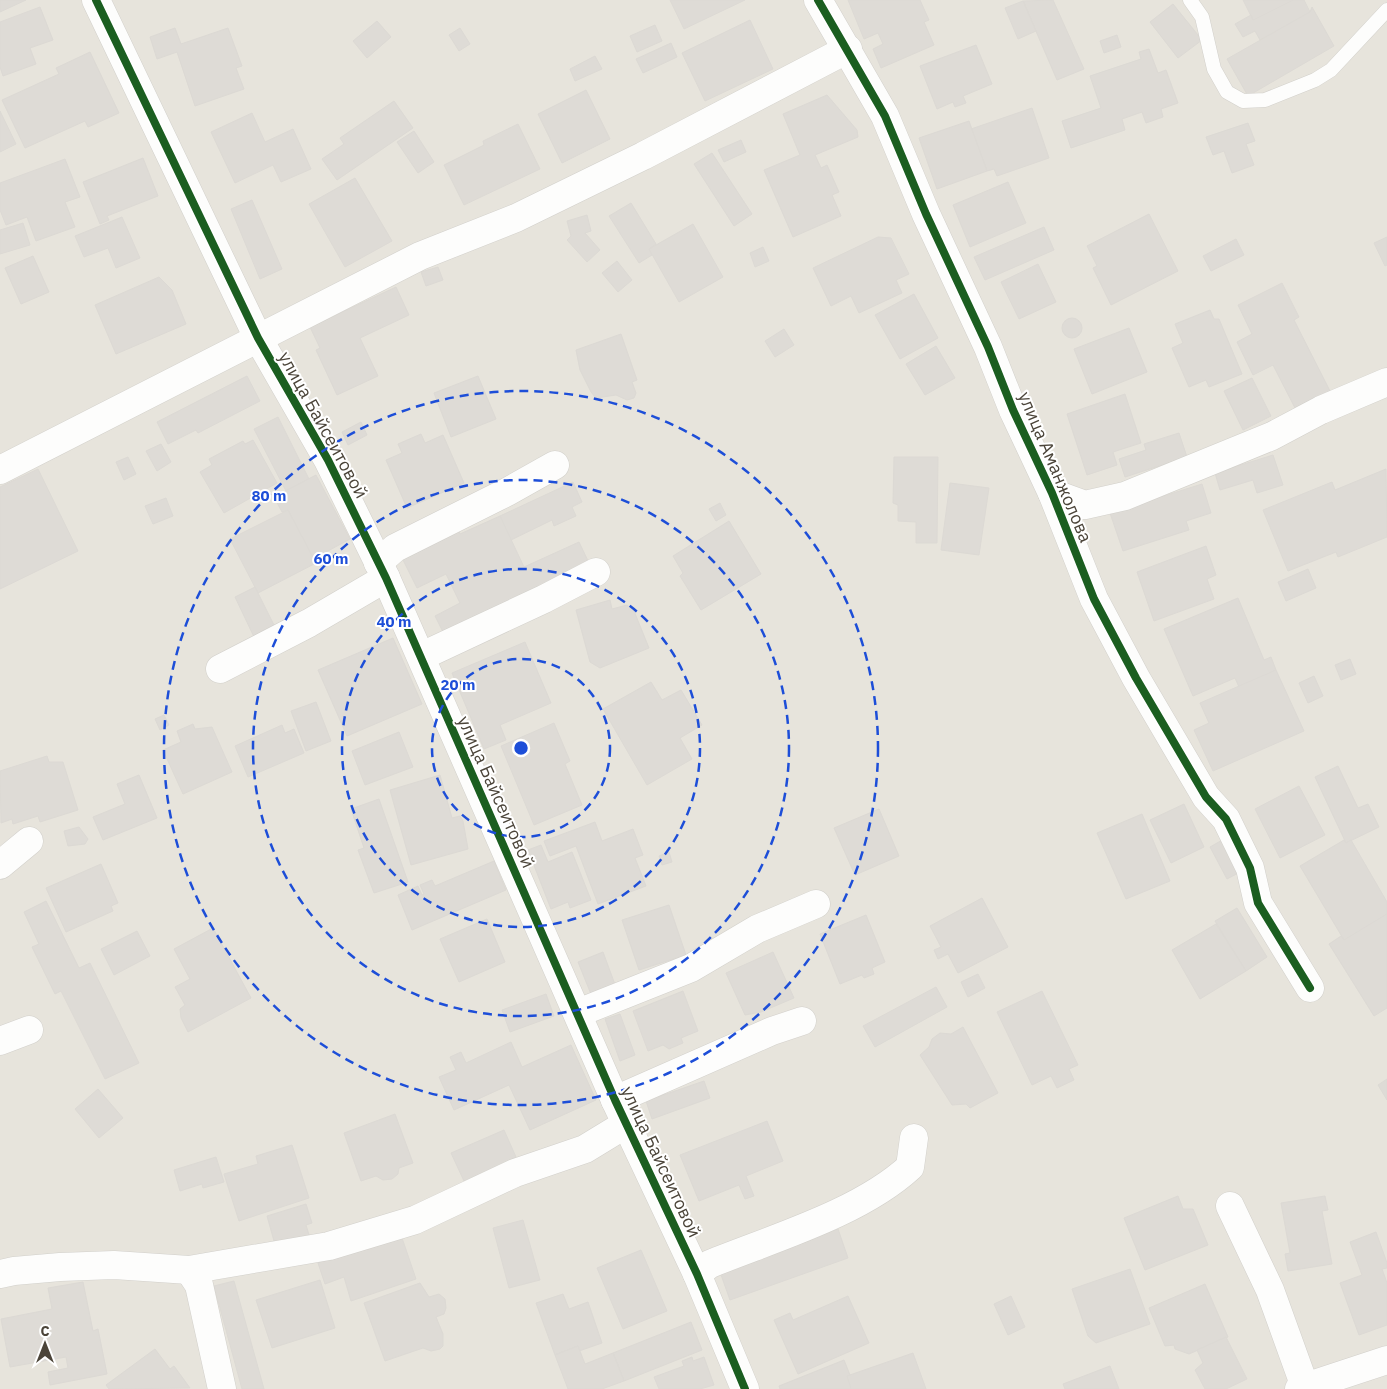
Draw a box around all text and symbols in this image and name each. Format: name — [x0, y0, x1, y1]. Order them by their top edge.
street label: улица Байсеитовой — [274, 347, 373, 502]
street label: улица Аманжолова — [1013, 388, 1098, 546]
text: 80 m — [252, 486, 286, 505]
text: 60 m — [314, 549, 348, 568]
text: 40 m — [377, 612, 411, 631]
text: 20 m — [441, 675, 475, 694]
street label: улица Байсеитовой — [453, 712, 540, 871]
centre of rings — [512, 739, 530, 757]
street label: улица Байсеитовой — [616, 1083, 707, 1241]
north arrow — [20, 1319, 70, 1369]
text: С — [40, 1322, 50, 1340]

